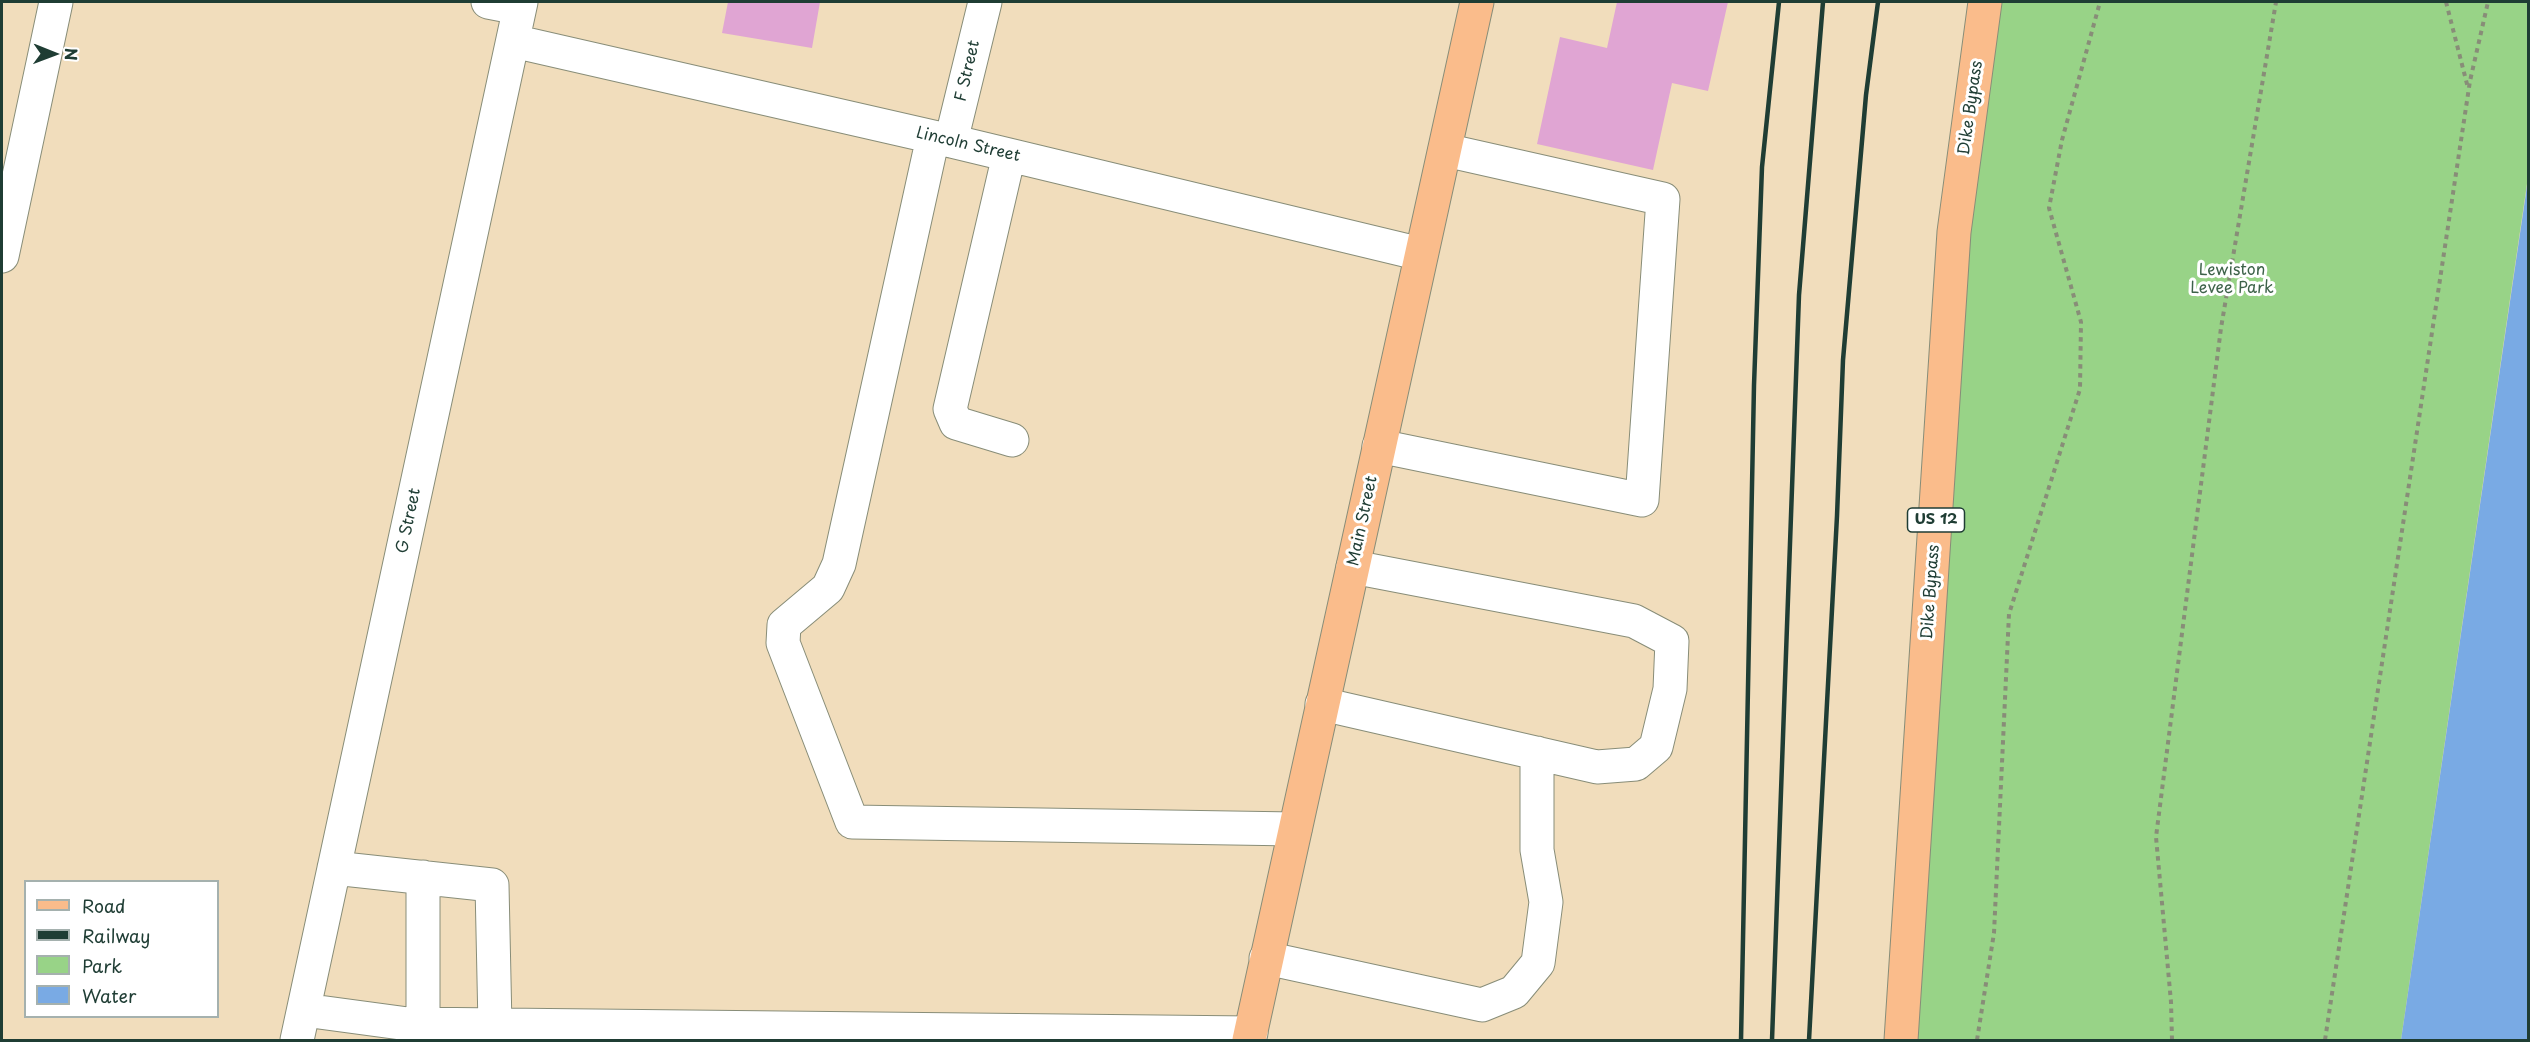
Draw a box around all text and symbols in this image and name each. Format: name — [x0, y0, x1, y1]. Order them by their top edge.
north arrow — [24, 24, 84, 84]
street label: F Street — [952, 39, 984, 103]
text: N — [60, 48, 84, 61]
street label: Dike Bypass — [1955, 60, 1987, 156]
street label: Lincoln Street — [914, 124, 1022, 166]
park label: Lewiston Levee Park — [2190, 261, 2274, 299]
street label: Main Street — [1344, 474, 1382, 568]
street label: G Street — [393, 487, 425, 555]
road number: US 12 — [1908, 508, 1964, 532]
street label: Dike Bypass — [1918, 544, 1944, 640]
legend — [24, 880, 219, 1018]
text: Road — [82, 892, 126, 919]
text: Railway — [82, 922, 150, 949]
text: Park — [82, 952, 122, 979]
text: Water — [82, 982, 136, 1009]

